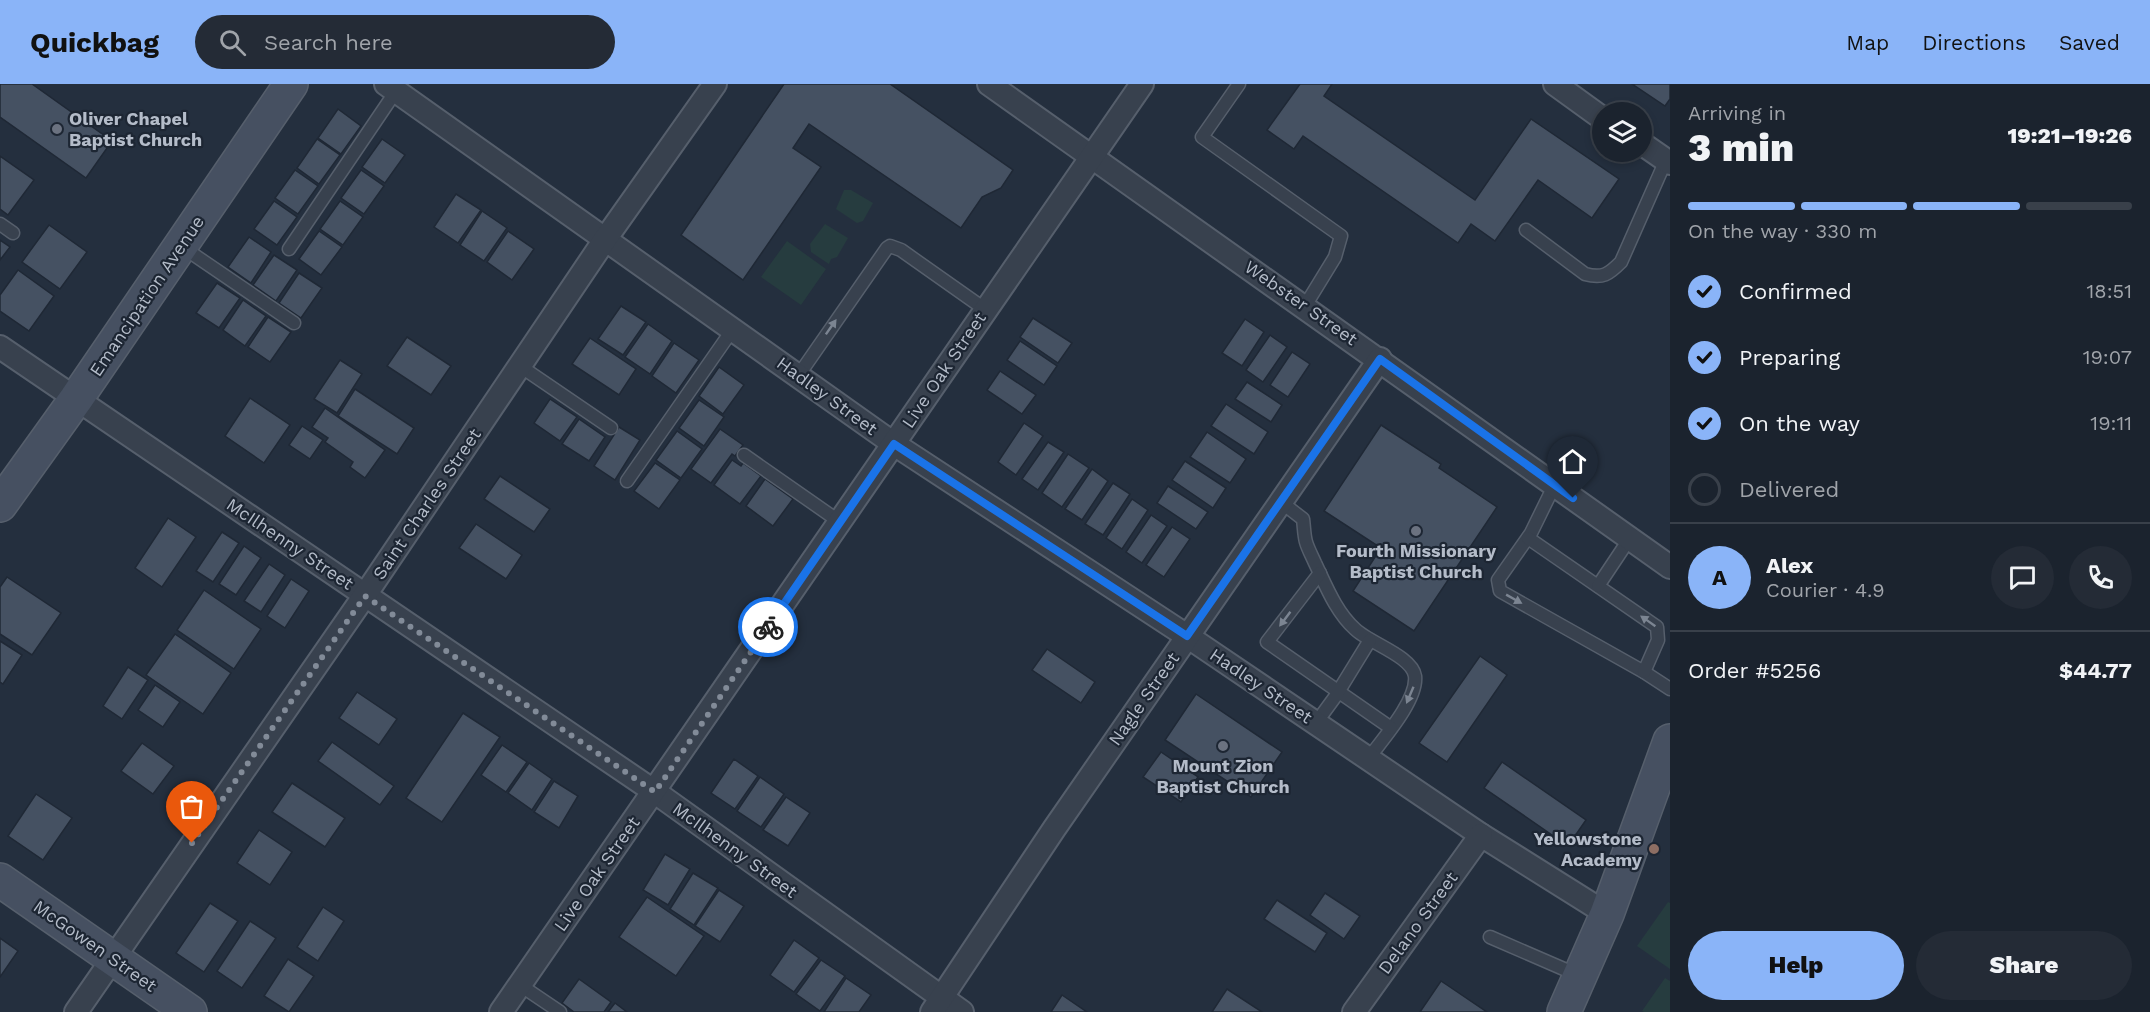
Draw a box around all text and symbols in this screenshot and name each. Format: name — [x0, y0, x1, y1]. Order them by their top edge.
search box — [195, 15, 615, 69]
text: Quickbag — [30, 26, 159, 59]
icon: search — [216, 26, 249, 59]
text: Search here — [264, 30, 393, 55]
text: Map — [1846, 30, 1889, 55]
text: Directions — [1922, 30, 2026, 55]
text: Saved — [2059, 30, 2120, 55]
text: Arriving in — [1688, 101, 1786, 125]
map controls — [1592, 102, 1652, 162]
button: layers — [1592, 102, 1652, 162]
place label: Oliver Chapel Baptist Church — [69, 108, 202, 150]
marker: Oliver Chapel Baptist Church — [50, 122, 64, 136]
text: 19:21–19:26 — [2007, 123, 2132, 148]
text: 3 min — [1688, 125, 1794, 170]
street label: Emancipation Avenue — [85, 211, 208, 380]
text: On the way · 330 m — [1688, 219, 1877, 243]
street label: Webster Street — [1241, 256, 1362, 350]
icon: check — [1688, 275, 1721, 308]
text: Confirmed — [1739, 279, 1852, 304]
text: 18:51 — [2087, 279, 2132, 303]
street label: Live Oak Street — [897, 307, 990, 432]
one-way arrow — [825, 320, 837, 336]
icon: check — [1688, 341, 1721, 374]
text: Preparing — [1739, 345, 1840, 370]
text: 19:07 — [2083, 345, 2132, 369]
street label: Hadley Street — [773, 352, 882, 439]
icon: check — [1688, 407, 1721, 440]
text: On the way — [1739, 411, 1860, 436]
text: 19:11 — [2090, 411, 2132, 435]
street label: Saint Charles Street — [368, 424, 485, 583]
pin — [1547, 436, 1598, 498]
icon: home — [1556, 445, 1589, 478]
text: Delivered — [1739, 477, 1839, 502]
street label: McIlhenny Street — [223, 493, 358, 594]
marker: Fourth Missionary Baptist Church — [1409, 524, 1423, 538]
place label: Fourth Missionary Baptist Church — [1336, 540, 1497, 582]
button: chat — [1991, 546, 2054, 609]
button: phone — [2069, 546, 2132, 609]
text: Alex — [1766, 553, 1813, 578]
text: A — [1712, 565, 1727, 590]
text: Courier · 4.9 — [1766, 578, 1885, 602]
one-way arrow — [1506, 594, 1523, 604]
courier — [738, 597, 798, 657]
icon: bike — [752, 611, 785, 644]
one-way arrow — [1279, 612, 1291, 627]
one-way arrow — [1641, 615, 1657, 627]
street label: Hadley Street — [1206, 644, 1317, 728]
street label: Nagle Street — [1104, 648, 1184, 749]
text: Order #5256 — [1688, 658, 1821, 683]
text: $44.77 — [2059, 658, 2132, 683]
one-way arrow — [1405, 686, 1415, 704]
marker: Mount Zion Baptist Church — [1216, 739, 1230, 753]
place label: Mount Zion Baptist Church — [1156, 755, 1290, 797]
pin — [166, 781, 217, 843]
icon: bag — [175, 790, 208, 823]
street label: McIlhenny Street — [669, 797, 802, 902]
street label: Live Oak Street — [549, 812, 644, 935]
place label: Yellowstone Academy — [1533, 828, 1643, 870]
marker: Yellowstone Academy — [1647, 842, 1661, 856]
street label: Delano Street — [1373, 867, 1462, 978]
street label: McGowen Street — [30, 895, 161, 996]
button: Help — [1688, 931, 1904, 1000]
button: Share — [1916, 931, 2132, 1000]

